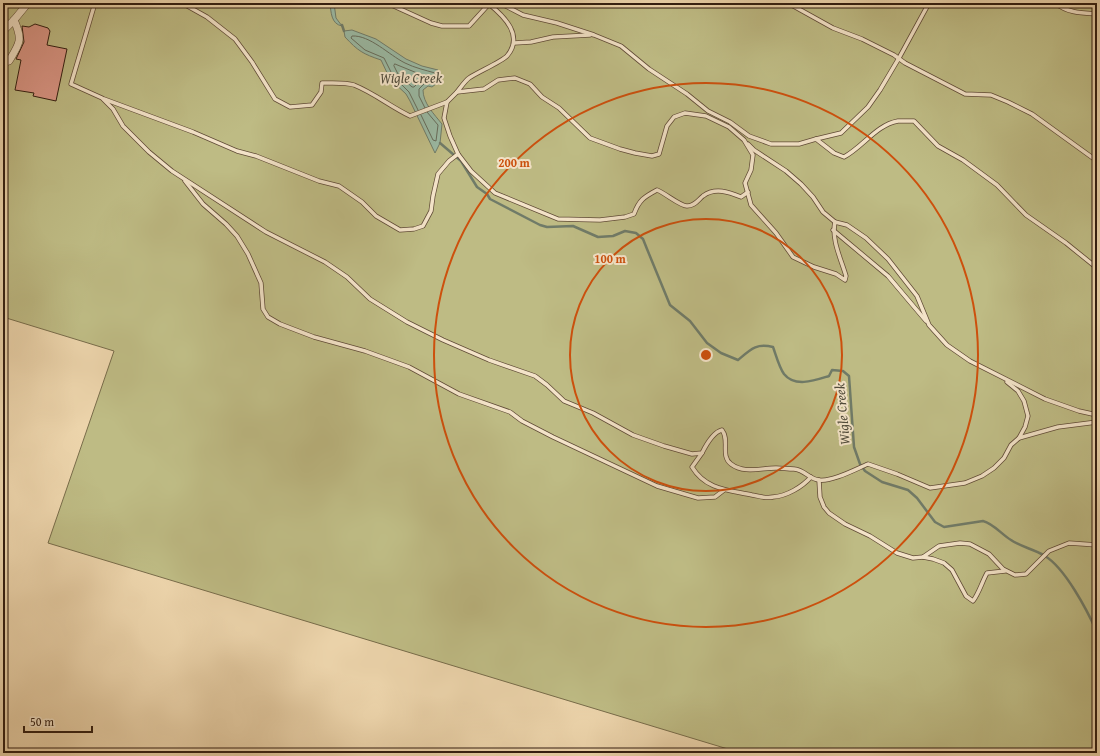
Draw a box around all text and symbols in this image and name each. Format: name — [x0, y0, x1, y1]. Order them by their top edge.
water label: Wigle Creek — [380, 68, 443, 88]
text: 200 m — [498, 154, 531, 171]
text: 100 m — [594, 250, 627, 267]
centre of rings — [699, 348, 713, 362]
water label: Wigle Creek — [829, 382, 855, 446]
scale bar — [24, 708, 92, 734]
text: 50 m — [30, 713, 54, 730]

